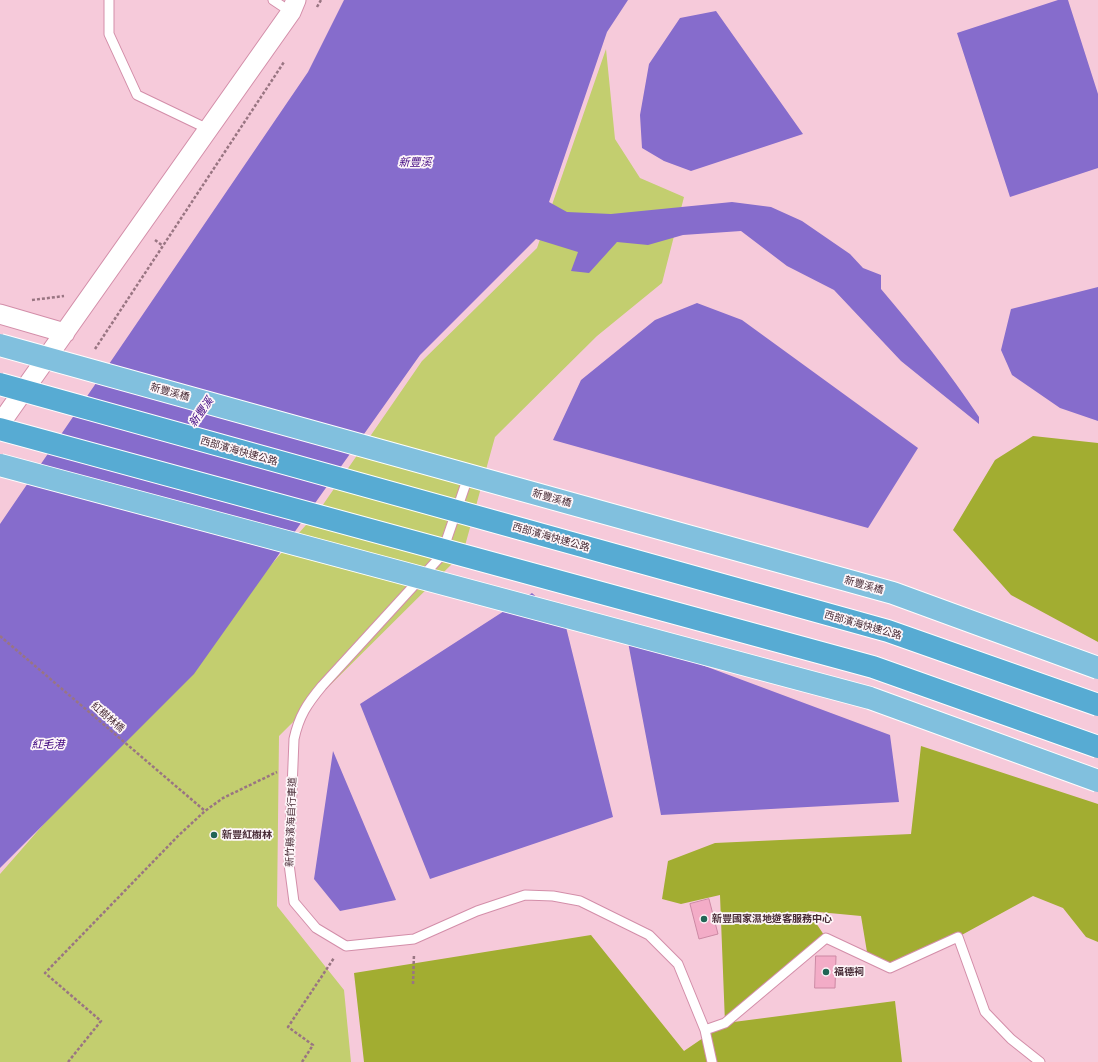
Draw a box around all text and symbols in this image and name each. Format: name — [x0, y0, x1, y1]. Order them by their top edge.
water label: 新豐溪 — [399, 155, 431, 169]
street label: 新豐溪橋 — [149, 381, 191, 403]
water label: 新豐溪 — [186, 395, 216, 429]
street label: 西部濱海快速公路 — [199, 434, 279, 468]
street label: 新豐溪橋 — [531, 487, 573, 509]
street label: 西部濱海快速公路 — [511, 520, 591, 554]
street label: 新豐溪橋 — [843, 574, 885, 596]
street label: 西部濱海快速公路 — [823, 608, 903, 642]
street label: 紅樹林橋 — [89, 699, 127, 735]
water label: 紅毛港 — [32, 737, 64, 751]
street label: 新竹縣濱海自行車道 — [283, 777, 299, 867]
place label: 新豐紅樹林 — [222, 829, 272, 841]
marker: 新豐紅樹林 — [209, 830, 219, 840]
place label: 新豐國家濕地遊客服務中心 — [712, 913, 832, 925]
marker: 新豐國家濕地遊客服務中心 — [699, 914, 709, 924]
place label: 福德祠 — [834, 966, 864, 978]
marker: 福德祠 — [821, 967, 831, 977]

